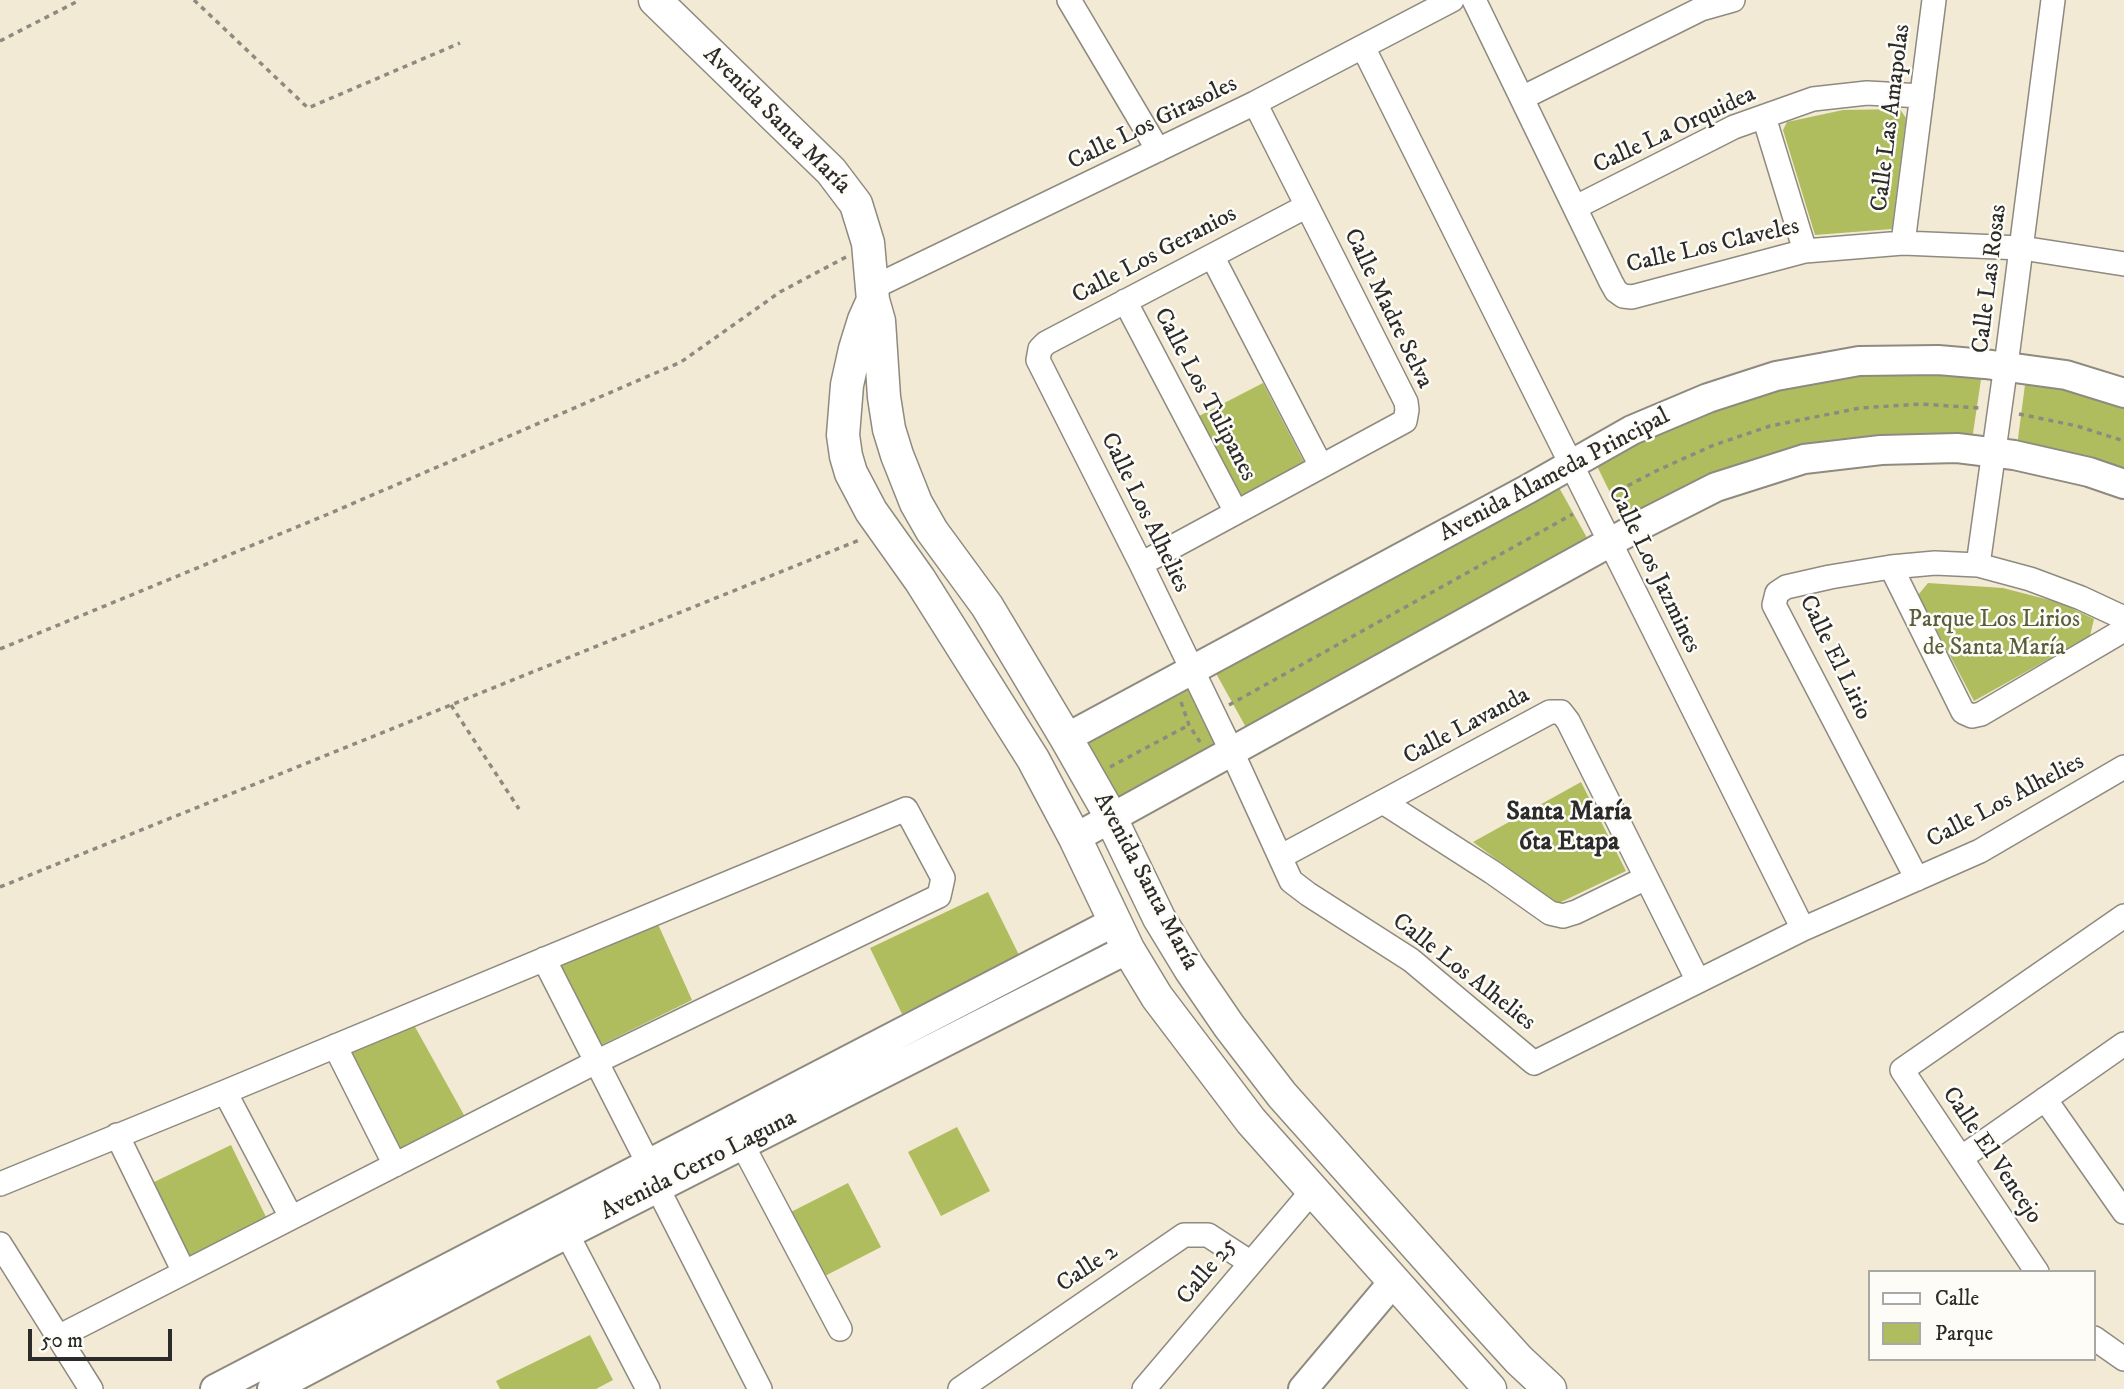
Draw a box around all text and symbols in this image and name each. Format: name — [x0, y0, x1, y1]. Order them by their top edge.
street label: Calle Las Amapolas — [1866, 23, 1918, 213]
street label: Avenida Santa María — [696, 41, 856, 201]
street label: Calle Los Girasoles — [1064, 71, 1242, 177]
street label: Calle La Orquidea — [1589, 81, 1761, 181]
street label: Calle Los Geranios — [1068, 201, 1242, 311]
street label: Calle Las Rosas — [1968, 203, 2014, 355]
street label: Calle Los Claveles — [1624, 213, 1802, 281]
street label: Calle Madre Selva — [1336, 224, 1438, 394]
street label: Calle Los Tulipanes — [1146, 304, 1262, 486]
street label: Avenida Alameda Principal — [1435, 403, 1675, 549]
street label: Calle Los Alhelies — [1093, 429, 1195, 597]
street label: Calle Los Jazmines — [1600, 482, 1706, 658]
street label: Calle El Lirio — [1791, 591, 1877, 725]
park label: Parque Los Lirios de Santa María — [1908, 607, 2080, 663]
street label: Calle Lavanda — [1399, 682, 1535, 772]
street label: Calle Los Alhelies — [1922, 748, 2090, 856]
street label: Avenida Santa María — [1086, 788, 1204, 976]
district label: Santa María 6ta Etapa — [1506, 798, 1632, 860]
street label: Calle Los Alhelies — [1386, 908, 1540, 1038]
street label: Calle El Vencejo — [1935, 1082, 2047, 1230]
street label: Avenida Cerro Laguna — [597, 1104, 801, 1228]
street label: Calle 25 — [1172, 1232, 1244, 1312]
street label: Calle 2 — [1052, 1238, 1124, 1300]
legend — [1868, 1270, 2096, 1361]
text: Calle — [1935, 1286, 1979, 1312]
scale bar — [32, 1316, 175, 1360]
text: Parque — [1935, 1321, 1993, 1347]
text: 50 m — [41, 1328, 83, 1354]

